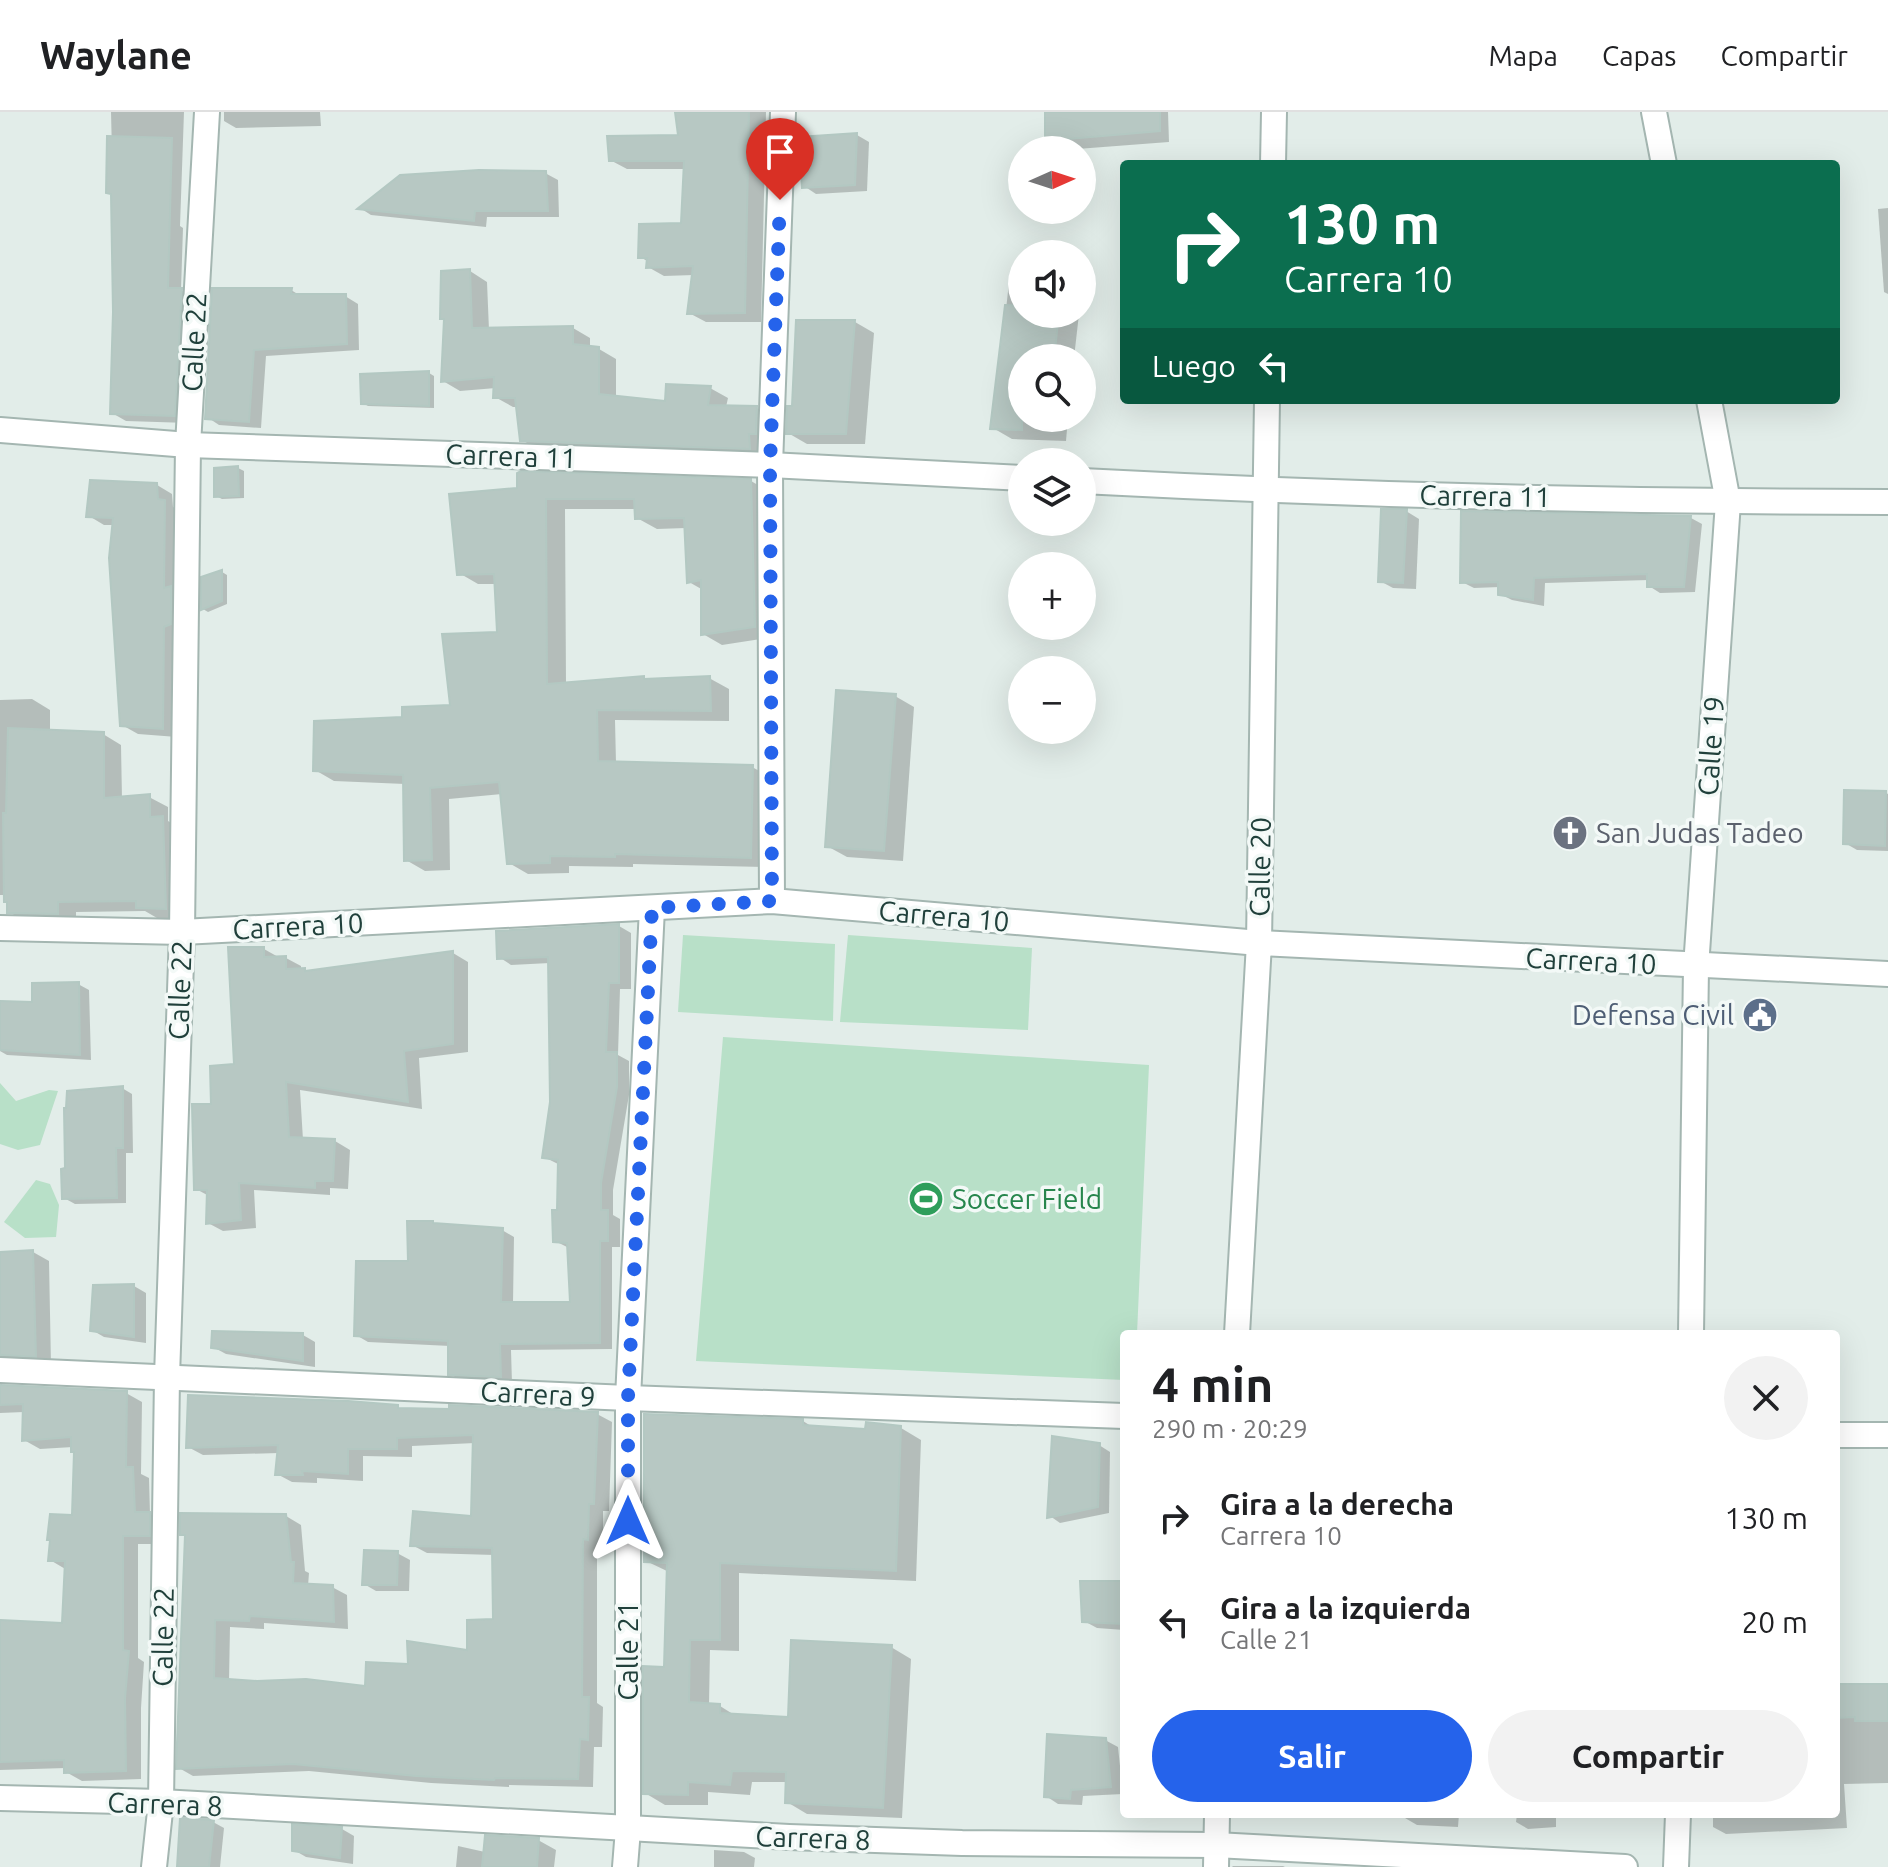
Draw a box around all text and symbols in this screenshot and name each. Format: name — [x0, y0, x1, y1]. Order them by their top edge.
text: Waylane — [40, 34, 192, 76]
text: Mapa — [1488, 40, 1558, 71]
text: Capas — [1602, 40, 1677, 71]
text: Compartir — [1721, 40, 1848, 71]
pin — [746, 118, 814, 200]
icon: arrive — [758, 130, 802, 174]
north arrow — [1008, 136, 1096, 224]
map controls — [1008, 136, 1096, 744]
icon: right — [1152, 192, 1256, 296]
text: 130 m — [1284, 192, 1440, 255]
button: sound — [1008, 240, 1096, 328]
text: Carrera 10 — [1284, 258, 1453, 299]
street label: Calle 22 — [175, 291, 212, 393]
button: search — [1008, 344, 1096, 432]
icon: left — [1252, 344, 1296, 388]
text: Luego — [1152, 349, 1236, 383]
street label: Carrera 11 — [445, 438, 577, 473]
button: layers — [1008, 448, 1096, 536]
street label: Carrera 11 — [1419, 479, 1551, 512]
button: + — [1008, 552, 1096, 640]
button: − — [1008, 656, 1096, 744]
street label: Calle 19 — [1692, 695, 1729, 797]
church icon: San Judas Tadeo — [1551, 814, 1589, 852]
street label: Calle 20 — [1243, 817, 1276, 917]
place label: San Judas Tadeo — [1596, 817, 1804, 848]
street label: Carrera 10 — [877, 894, 1011, 937]
street label: Carrera 10 — [232, 907, 364, 944]
street label: Calle 22 — [162, 940, 197, 1040]
street label: Carrera 10 — [1525, 942, 1657, 979]
public building icon: Defensa Civil — [1741, 996, 1779, 1034]
place label: Defensa Civil — [1572, 999, 1734, 1030]
sports icon: Soccer Field — [907, 1180, 945, 1218]
place label: Soccer Field — [952, 1183, 1102, 1214]
button: close — [1724, 1356, 1808, 1440]
text: 4 min — [1152, 1357, 1273, 1411]
street label: Carrera 9 — [480, 1375, 596, 1412]
text: 290 m · 20:29 — [1152, 1414, 1308, 1443]
position arrow — [586, 1479, 670, 1563]
text: Gira a la derecha — [1220, 1487, 1454, 1521]
icon: right — [1152, 1496, 1196, 1540]
text: 130 m — [1724, 1501, 1808, 1535]
text: Carrera 10 — [1220, 1521, 1342, 1550]
street label: Calle 22 — [146, 1587, 179, 1687]
text: Gira a la izquierda — [1220, 1591, 1471, 1625]
icon: left — [1152, 1600, 1196, 1644]
street label: Calle 21 — [612, 1601, 643, 1701]
text: 20 m — [1741, 1605, 1808, 1639]
text: Calle 21 — [1220, 1625, 1313, 1654]
button: Salir — [1152, 1710, 1472, 1802]
button: Compartir — [1488, 1710, 1808, 1802]
street label: Carrera 8 — [107, 1786, 223, 1821]
street label: Carrera 8 — [755, 1820, 871, 1855]

